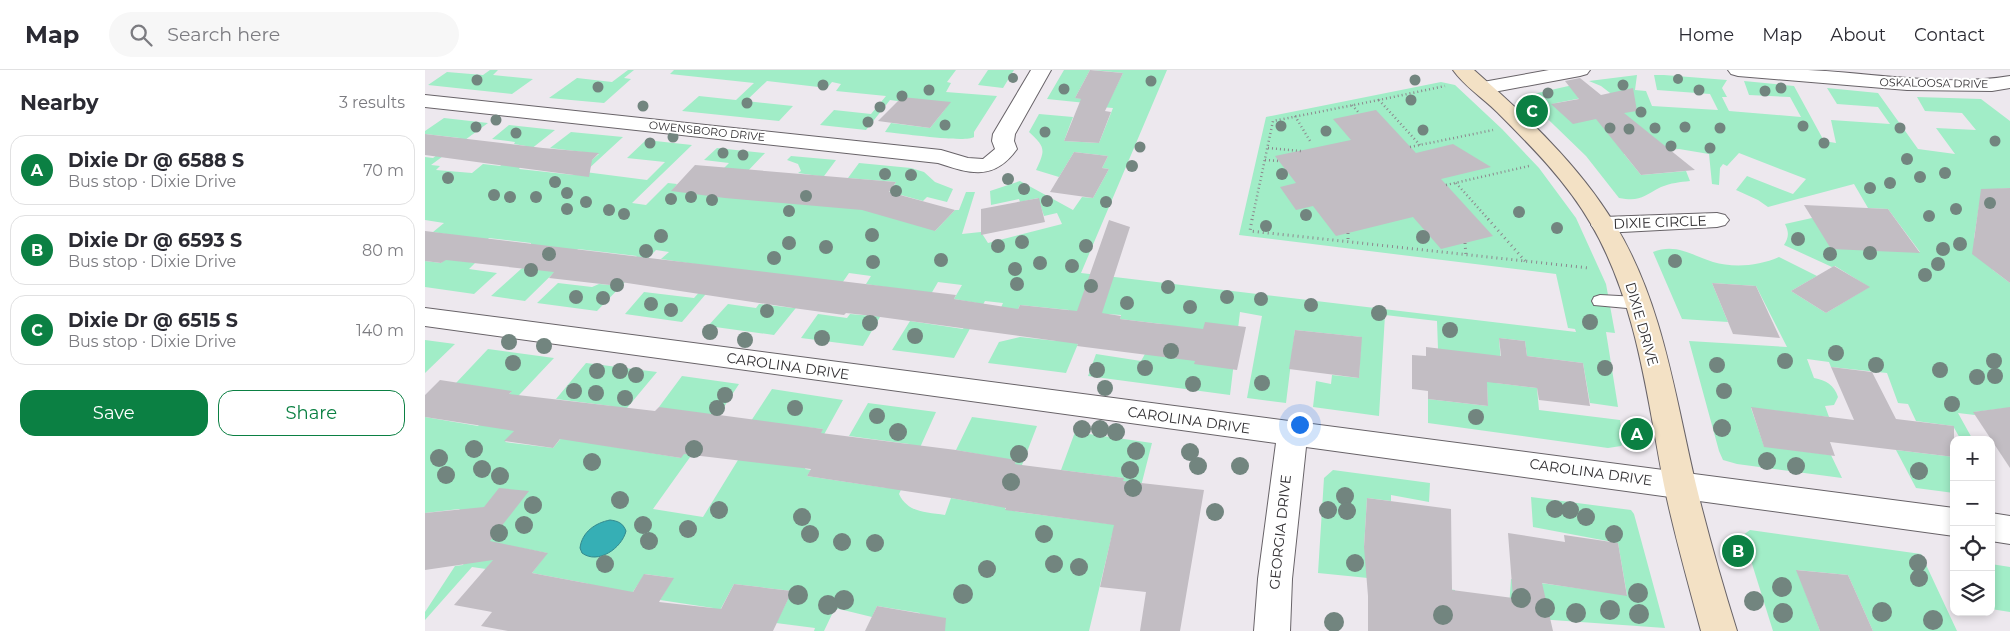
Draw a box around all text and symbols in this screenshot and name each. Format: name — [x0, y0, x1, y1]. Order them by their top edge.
search box — [109, 12, 459, 57]
text: Map — [25, 20, 79, 49]
icon: search — [127, 21, 155, 49]
text: Search here — [167, 23, 280, 46]
text: Home — [1678, 24, 1734, 46]
text: Map — [1762, 24, 1802, 46]
text: About — [1830, 24, 1886, 46]
text: Contact — [1914, 24, 1985, 46]
street label: OSKALOOSA DRIVE — [1879, 75, 1989, 91]
text: Nearby — [20, 90, 99, 115]
pin: C — [1516, 92, 1548, 130]
text: 3 results — [339, 93, 405, 112]
street label: OWENSBORO DRIVE — [648, 118, 766, 144]
text: Dixie Dr @ 6588 S — [68, 149, 244, 172]
text: A — [31, 161, 43, 180]
text: 70 m — [363, 161, 404, 180]
text: Bus stop · Dixie Drive — [68, 172, 236, 191]
street label: DIXIE CIRCLE — [1613, 211, 1707, 233]
text: Dixie Dr @ 6593 S — [68, 229, 242, 252]
text: B — [31, 241, 43, 260]
text: 80 m — [362, 241, 404, 260]
text: Bus stop · Dixie Drive — [68, 252, 236, 271]
street label: DIXIE DRIVE — [1621, 280, 1663, 368]
text: Dixie Dr @ 6515 S — [68, 309, 238, 332]
text: C — [31, 321, 43, 340]
text: 140 m — [356, 321, 404, 340]
text: Bus stop · Dixie Drive — [68, 332, 236, 351]
street label: CAROLINA DRIVE — [725, 348, 851, 384]
button: Save — [20, 390, 208, 436]
button: Share — [218, 390, 405, 436]
street label: CAROLINA DRIVE — [1126, 402, 1252, 438]
your location — [1287, 412, 1313, 438]
pin: A — [1621, 415, 1653, 453]
map controls — [1950, 436, 1995, 616]
button: + — [1950, 436, 1995, 481]
street label: CAROLINA DRIVE — [1528, 454, 1654, 490]
street label: GEORGIA DRIVE — [1265, 474, 1295, 590]
button: − — [1950, 481, 1995, 526]
button: locate — [1950, 526, 1995, 571]
pin: B — [1722, 532, 1754, 570]
button: layers — [1950, 571, 1995, 616]

